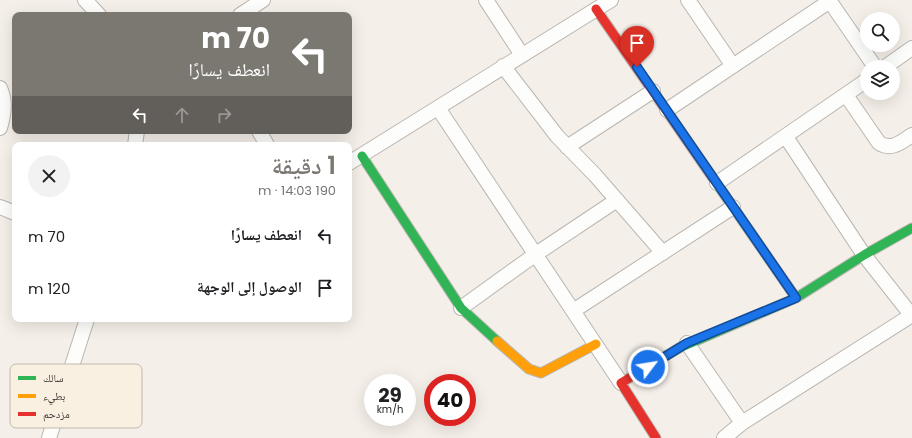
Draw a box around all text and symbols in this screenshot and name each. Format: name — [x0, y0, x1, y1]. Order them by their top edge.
map controls — [860, 12, 900, 100]
button: search — [860, 12, 900, 52]
text: 70 m — [201, 19, 270, 58]
pin — [620, 26, 654, 67]
icon: left — [284, 28, 336, 80]
icon: arrive — [626, 32, 648, 54]
text: انعطف يسارًا — [189, 57, 270, 82]
button: layers — [860, 60, 900, 100]
icon: left — [129, 104, 151, 126]
icon: ahead — [171, 104, 193, 126]
icon: right — [213, 104, 235, 126]
text: 1 دقيقة — [272, 149, 336, 182]
button: close — [28, 155, 70, 197]
text: 190 m · 14:03 — [258, 181, 336, 200]
text: انعطف يسارًا — [231, 224, 302, 245]
icon: left — [314, 225, 336, 247]
text: 70 m — [28, 226, 65, 247]
text: الوصول إلى الوجهة — [197, 276, 302, 297]
icon: arrive — [314, 277, 336, 299]
text: 120 m — [28, 278, 70, 299]
position arrow — [627, 346, 669, 388]
legend — [10, 364, 142, 428]
text: سالك — [43, 370, 63, 386]
speed limit sign: 40 — [424, 374, 476, 426]
text: 29 — [378, 381, 402, 409]
text: بطيء — [43, 388, 65, 405]
text: km/h — [377, 402, 403, 417]
text: مزدحم — [43, 406, 70, 422]

